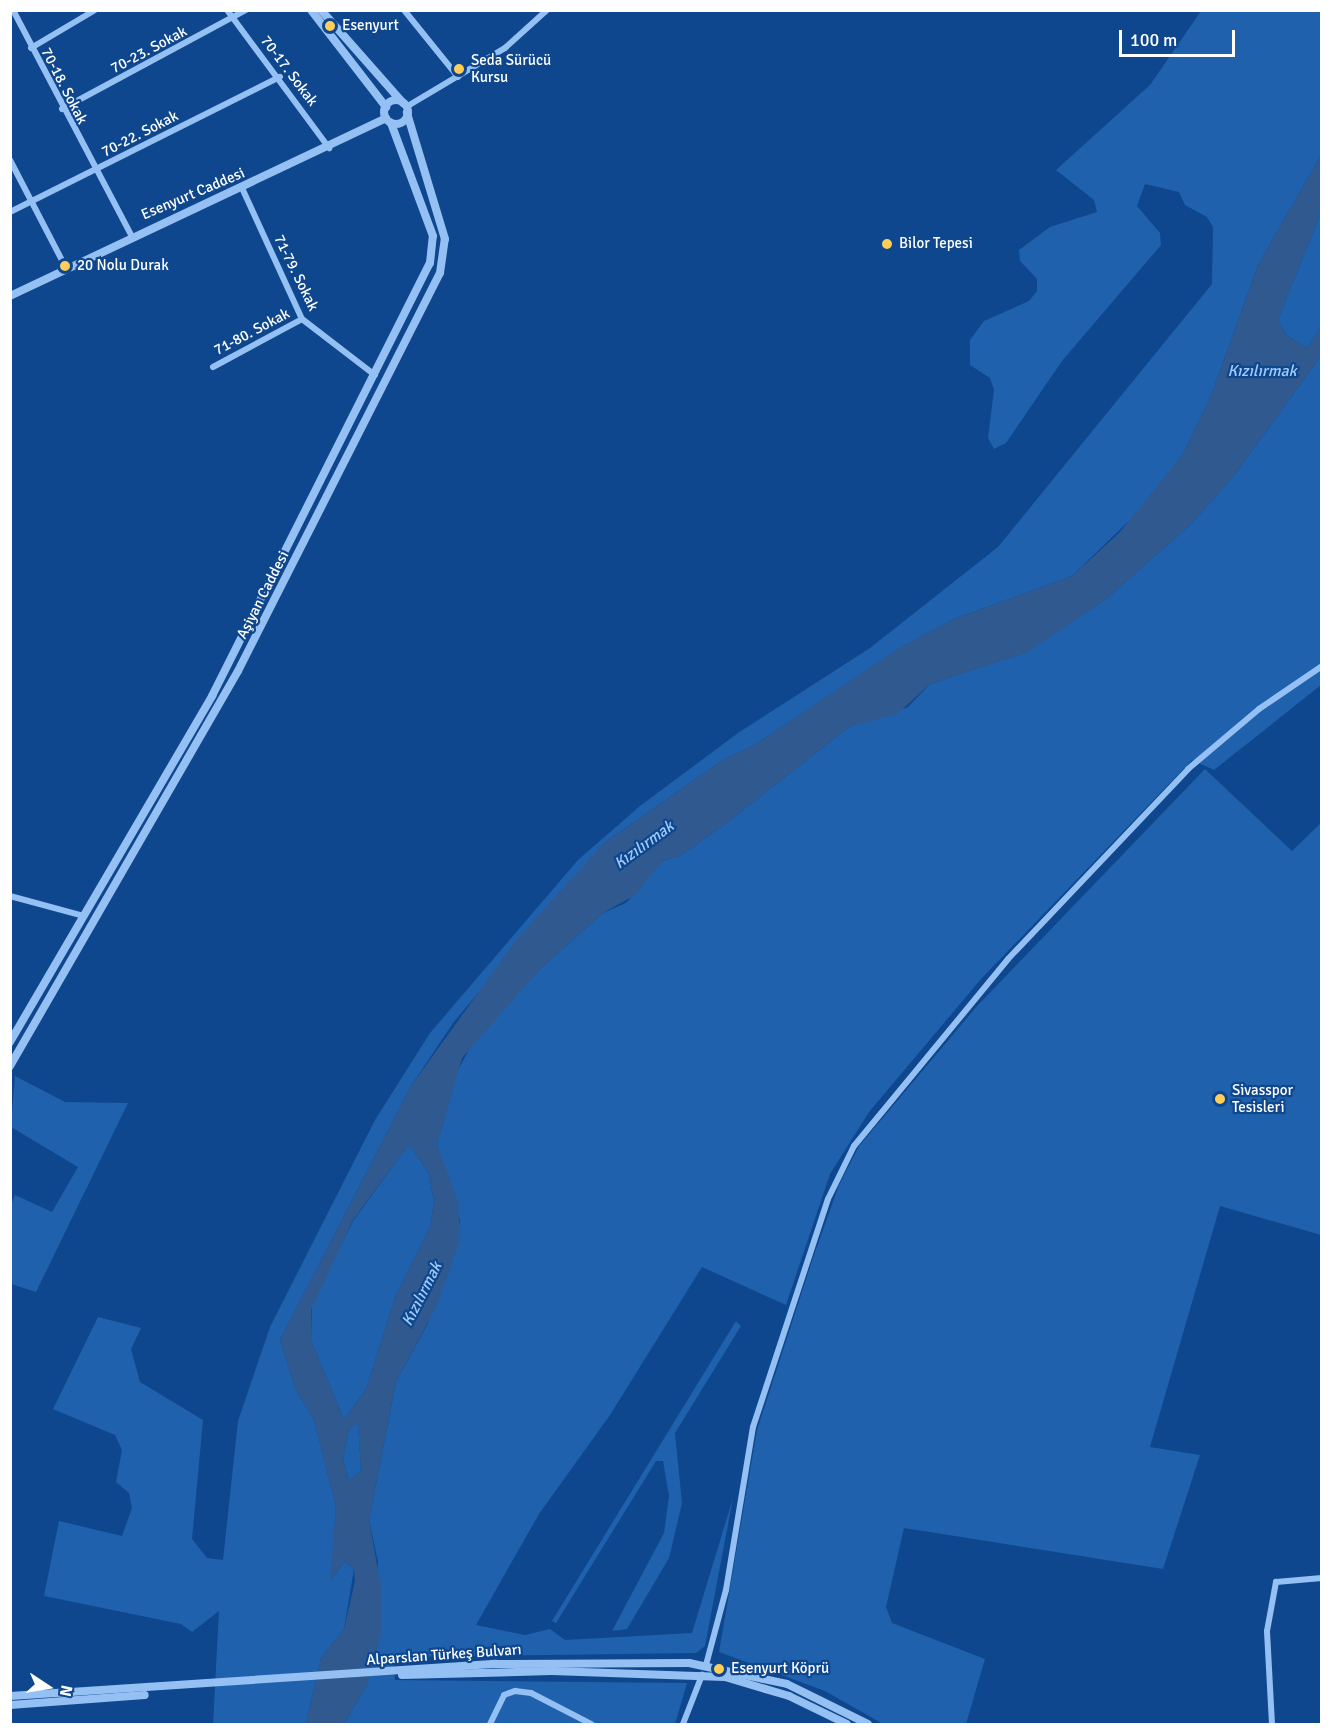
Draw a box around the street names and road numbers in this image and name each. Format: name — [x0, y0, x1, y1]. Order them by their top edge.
street label: 70-23. Sokak — [108, 22, 190, 78]
street label: 70-17. Sokak — [257, 32, 321, 110]
street label: 70-18. Sokak — [37, 45, 91, 127]
street label: 70-22. Sokak — [99, 107, 181, 161]
street label: Esenyurt Caddesi — [139, 164, 247, 224]
street label: 71-79. Sokak — [270, 232, 322, 314]
street label: 71-80. Sokak — [211, 305, 293, 359]
street label: Aşiyan Caddesi — [233, 548, 293, 642]
street label: Alparslan Türkeş Bulvarı — [366, 1641, 522, 1669]

